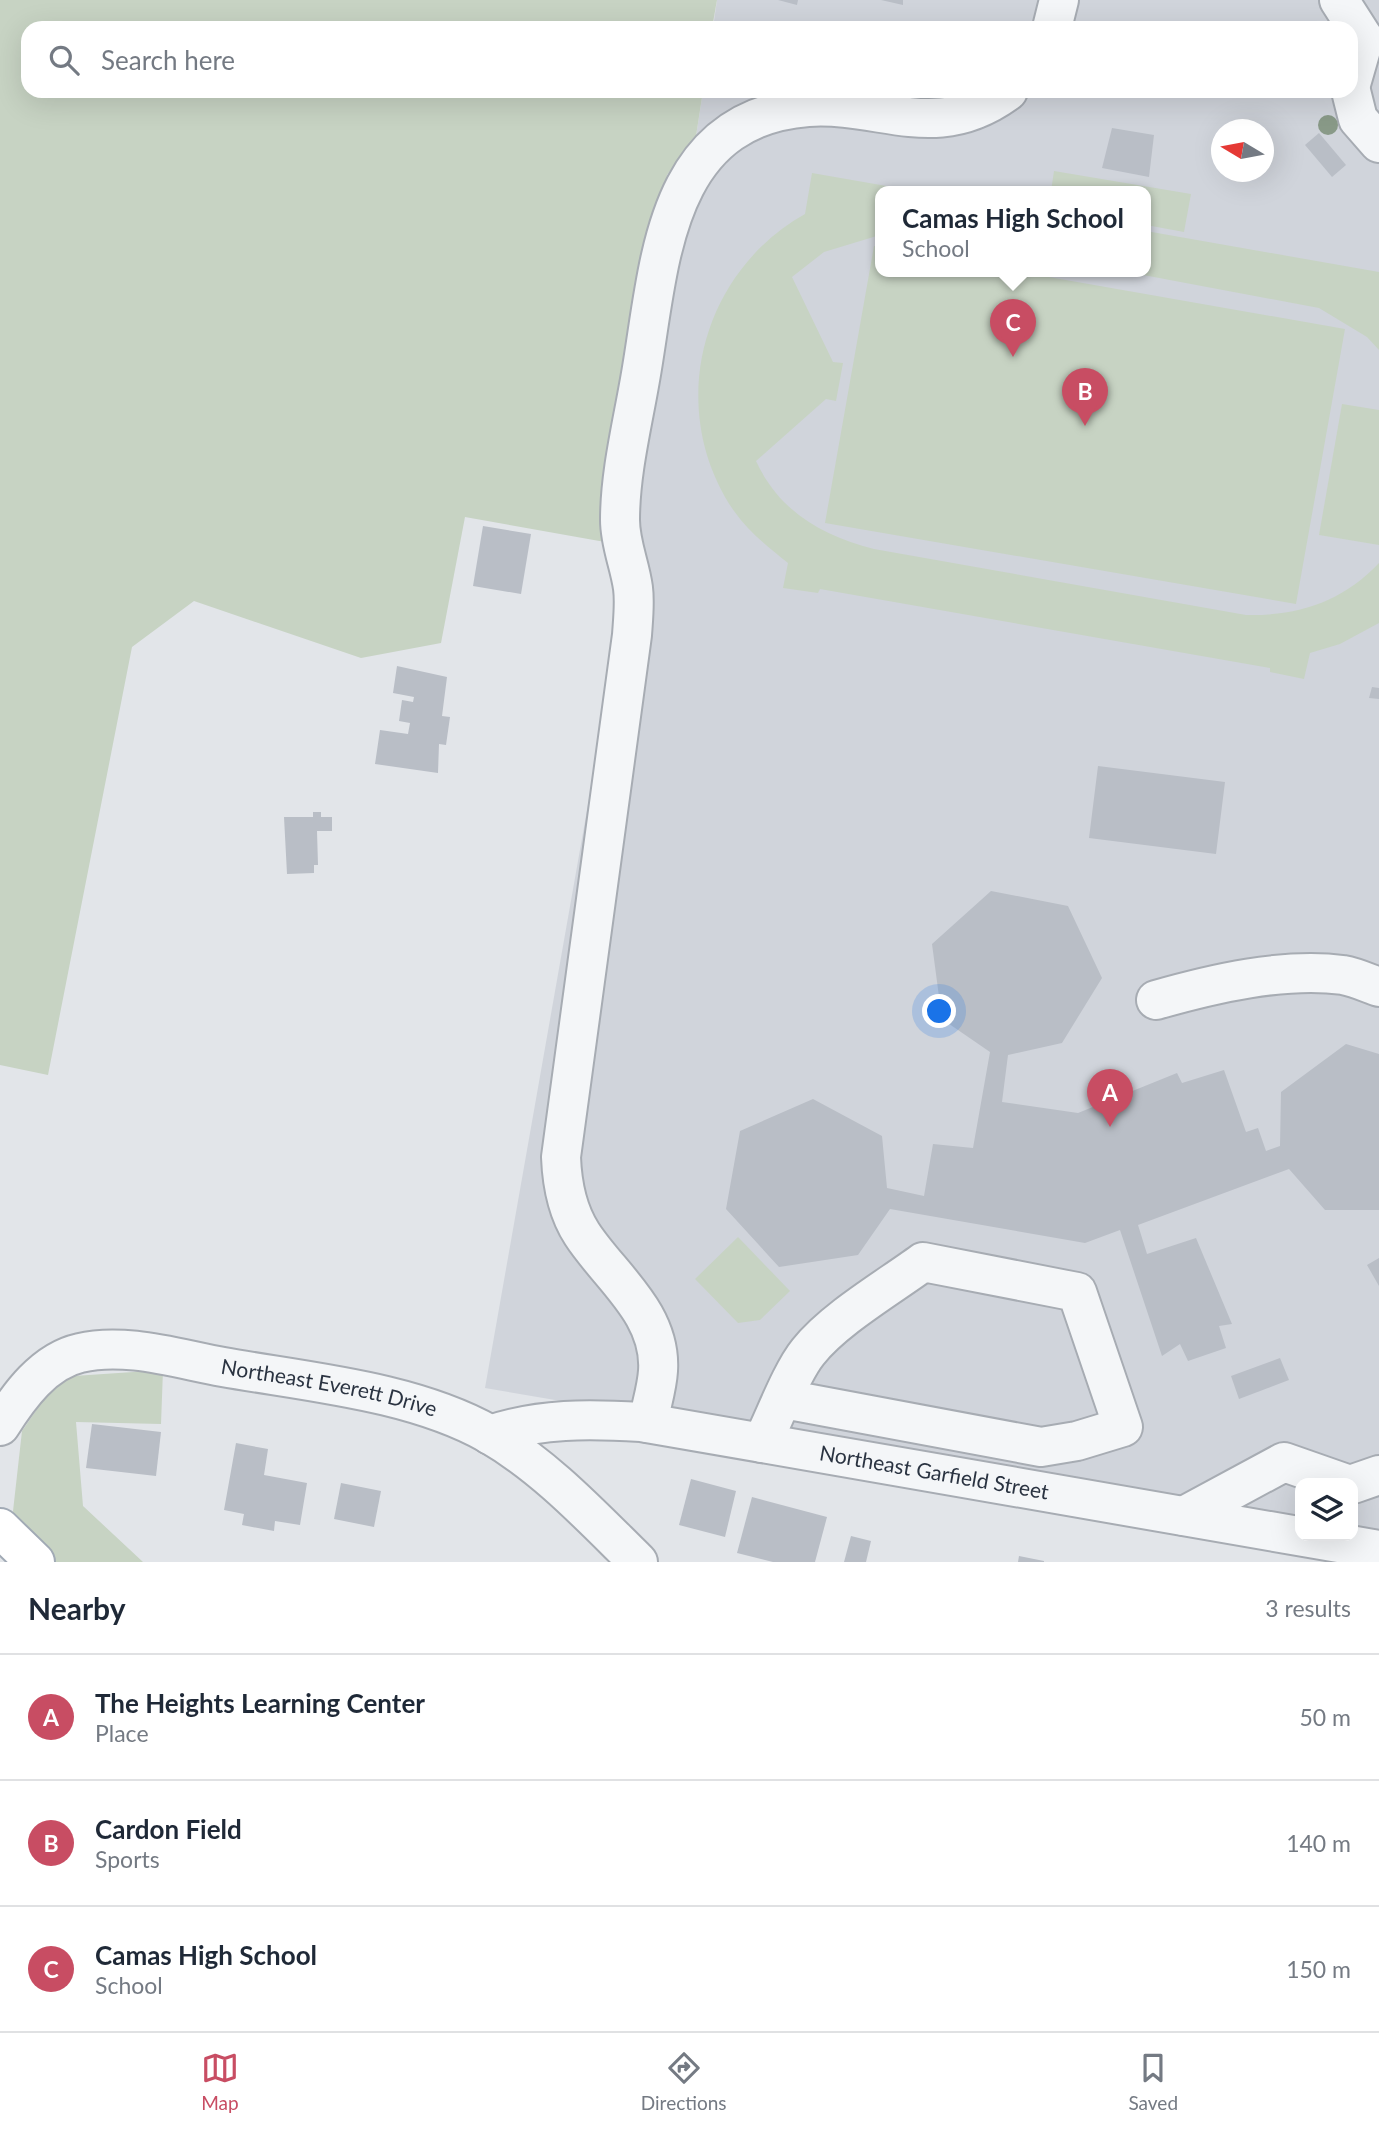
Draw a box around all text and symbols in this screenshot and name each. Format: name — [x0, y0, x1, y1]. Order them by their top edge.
search box — [21, 21, 1358, 98]
icon: search — [45, 41, 83, 79]
text: Search here — [101, 44, 235, 76]
north arrow — [1211, 119, 1274, 182]
popup — [875, 186, 1151, 277]
text: Camas High School — [902, 202, 1124, 234]
text: School — [902, 234, 970, 262]
pin: C — [990, 299, 1036, 357]
pin: B — [1062, 368, 1108, 426]
your location — [922, 994, 956, 1028]
pin: A — [1087, 1069, 1133, 1127]
street label: Northeast Everett Drive — [219, 1353, 441, 1421]
street label: Northeast Garfield Street — [818, 1439, 1051, 1504]
map controls — [1295, 1478, 1358, 1541]
button: layers — [1295, 1478, 1358, 1541]
text: Nearby — [28, 1590, 126, 1626]
text: 3 results — [1265, 1594, 1351, 1622]
text: The Heights Learning Center — [95, 1687, 425, 1719]
text: A — [43, 1703, 59, 1731]
text: 50 m — [1300, 1703, 1351, 1731]
text: Place — [95, 1719, 149, 1747]
text: Cardon Field — [95, 1813, 242, 1845]
text: B — [43, 1829, 59, 1857]
text: 140 m — [1286, 1829, 1351, 1857]
text: Sports — [95, 1845, 160, 1873]
text: Camas High School — [95, 1939, 317, 1971]
text: C — [43, 1955, 59, 1983]
text: 150 m — [1286, 1955, 1351, 1983]
text: School — [95, 1971, 163, 1999]
tab: Map — [201, 2049, 239, 2114]
tab: Directions — [641, 2049, 727, 2114]
tab: Saved — [1128, 2049, 1178, 2114]

